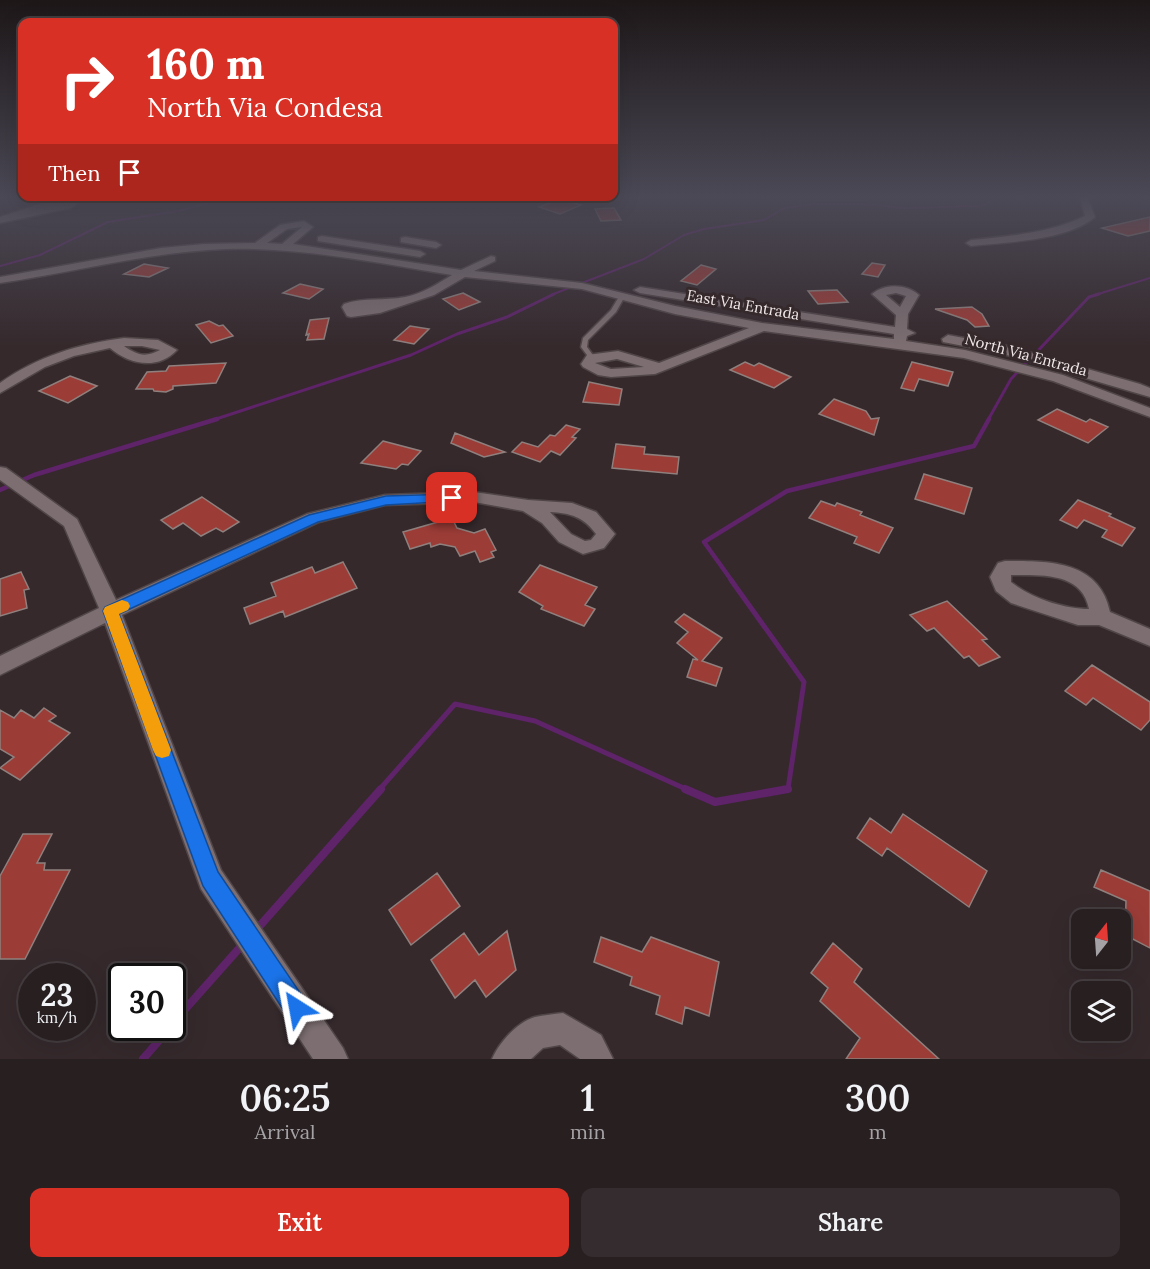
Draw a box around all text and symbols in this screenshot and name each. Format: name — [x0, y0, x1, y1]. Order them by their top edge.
text: 160 m — [147, 37, 265, 91]
icon: right — [48, 42, 126, 120]
text: North Via Condesa — [147, 90, 383, 124]
icon: arrive — [113, 156, 146, 189]
text: Then — [48, 159, 101, 187]
street label: East Via Entrada — [685, 285, 801, 324]
street label: North Via Entrada — [963, 329, 1090, 380]
pin — [426, 472, 477, 523]
icon: arrive — [435, 481, 468, 514]
north arrow — [1071, 909, 1131, 969]
map controls — [1071, 909, 1131, 1041]
speed limit sign: 30 — [108, 963, 186, 1041]
text: 23 — [41, 976, 73, 1014]
position arrow — [265, 976, 329, 1040]
button: layers — [1071, 981, 1131, 1041]
text: km/h — [37, 1008, 77, 1027]
text: 06:25 — [239, 1075, 331, 1121]
text: 1 — [581, 1075, 595, 1121]
text: 300 — [845, 1075, 911, 1121]
text: Arrival — [254, 1119, 316, 1144]
text: min — [570, 1119, 606, 1144]
text: m — [869, 1119, 887, 1144]
button: Exit — [30, 1188, 569, 1257]
button: Share — [581, 1188, 1120, 1257]

